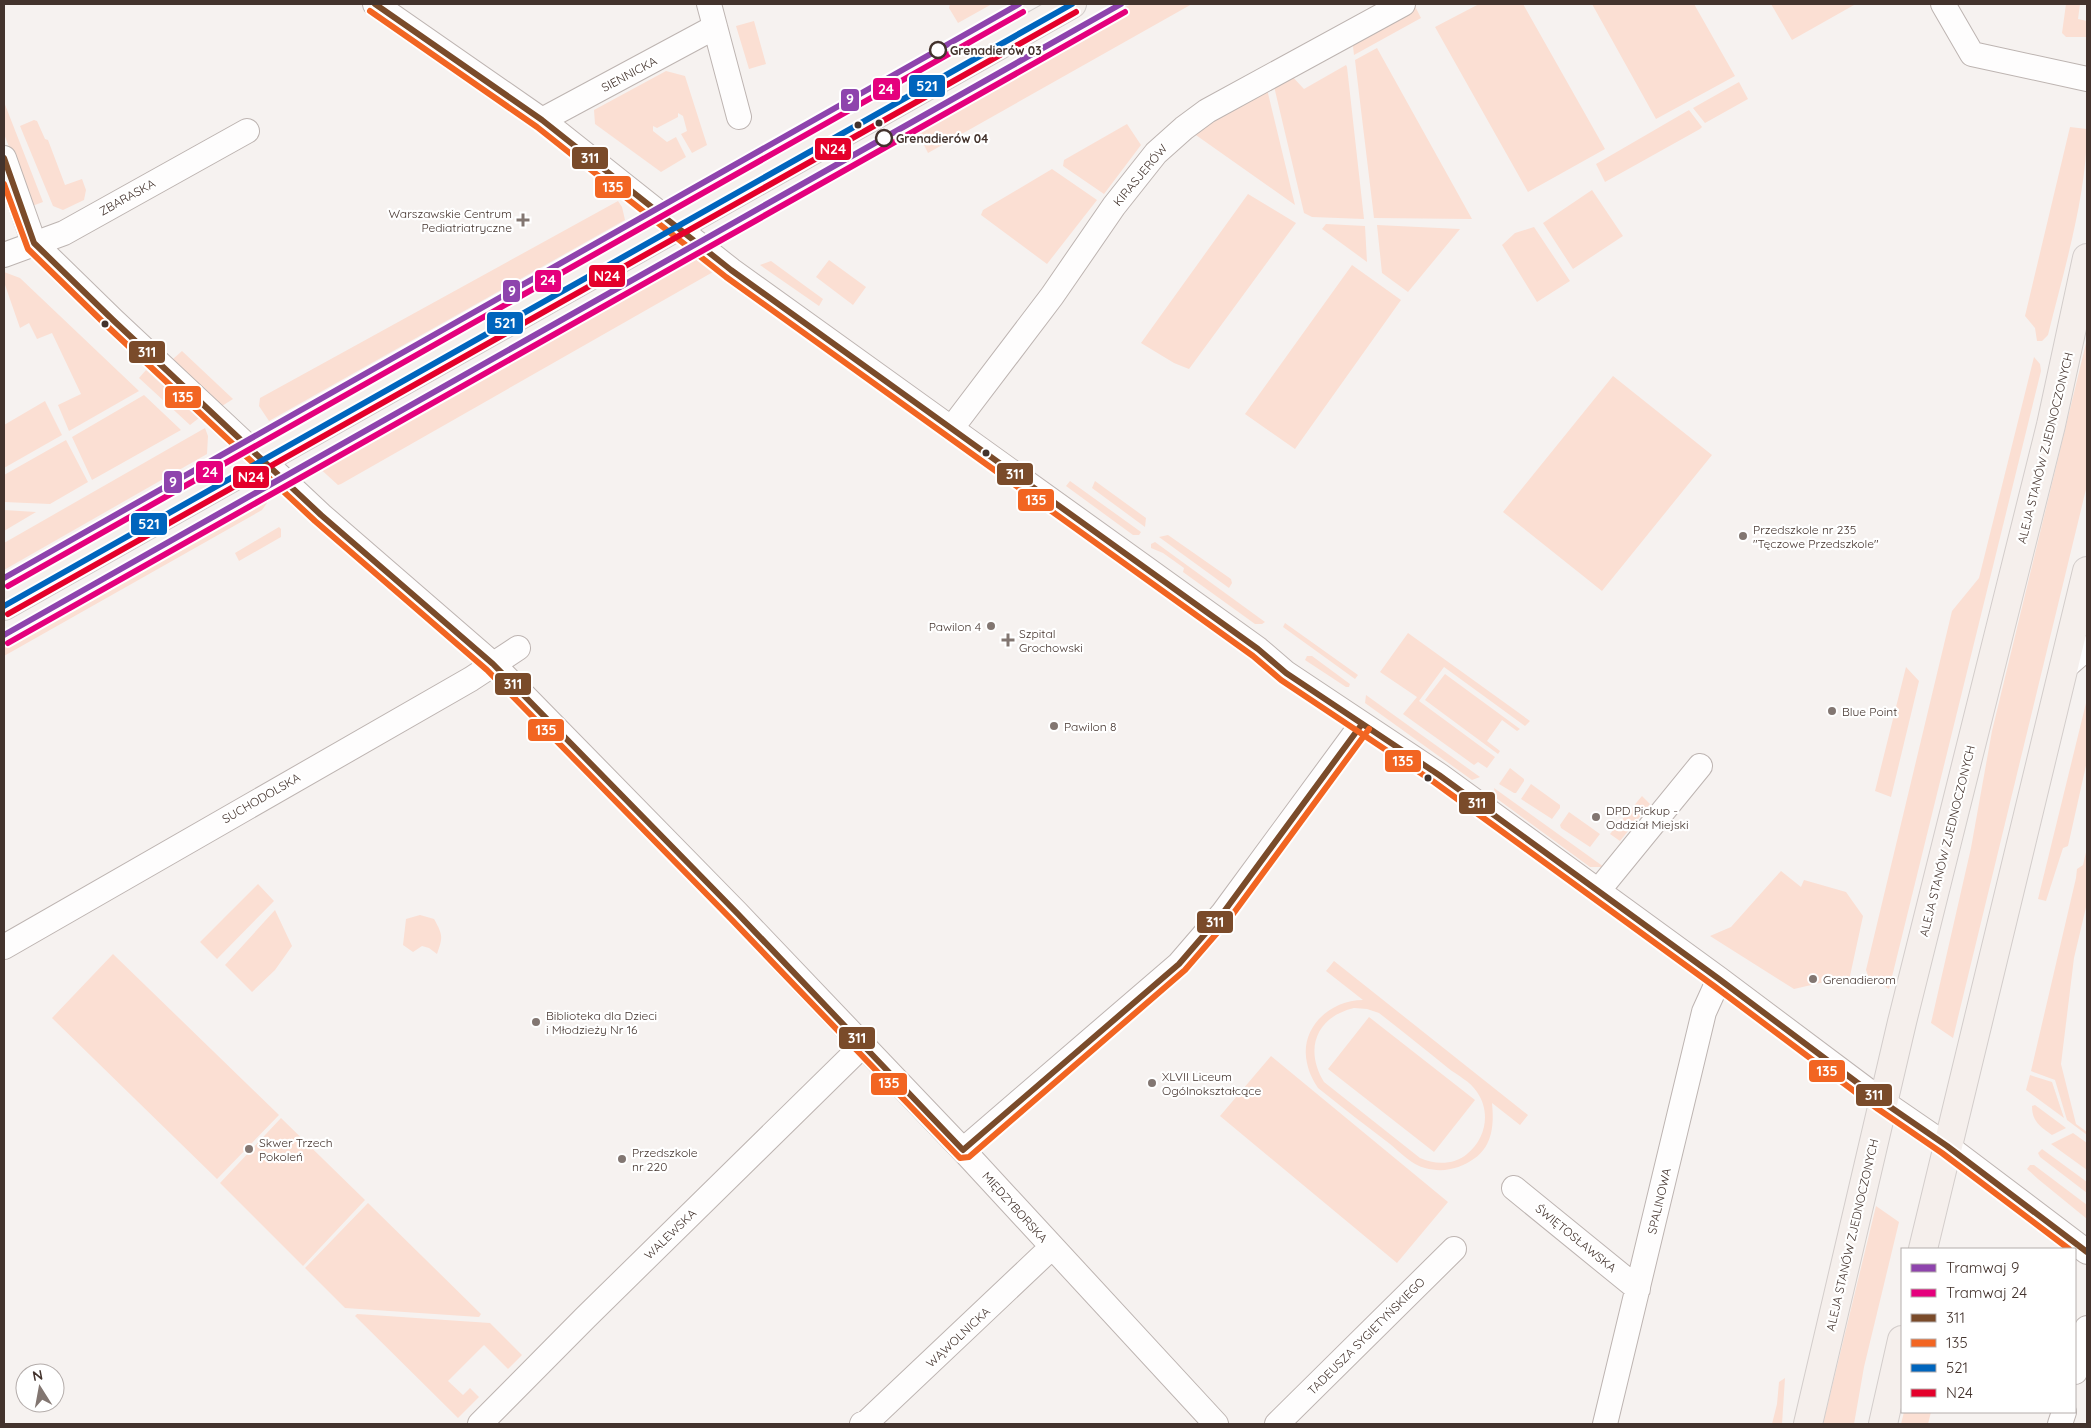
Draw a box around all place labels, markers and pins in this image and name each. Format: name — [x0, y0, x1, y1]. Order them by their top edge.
marker: Grenadierów 03 — [929, 41, 947, 59]
place label: Grenadierów 03 — [950, 43, 1042, 58]
unlabelled marker — [874, 118, 884, 128]
unlabelled marker — [853, 120, 863, 130]
marker: Grenadierów 04 — [875, 129, 893, 147]
place label: Grenadierów 04 — [896, 131, 988, 146]
place label: Warszawskie Centrum Pediatriatryczne — [388, 206, 512, 235]
marker: Warszawskie Centrum Pediatriatryczne — [516, 213, 530, 227]
unlabelled marker — [100, 319, 110, 329]
unlabelled marker — [981, 448, 991, 458]
place label: Przedszkole nr 235 "Tęczowe Przedszkole" — [1753, 522, 1879, 551]
marker: Przedszkole nr 235 "Tęczowe Przedszkole" — [1737, 530, 1749, 542]
place label: Pawilon 4 — [929, 619, 981, 634]
marker: Pawilon 4 — [985, 620, 997, 632]
place label: Szpital Grochowski — [1019, 626, 1083, 655]
marker: Szpital Grochowski — [1001, 633, 1015, 647]
place label: Blue Point — [1842, 704, 1897, 719]
marker: Blue Point — [1826, 705, 1838, 717]
place label: Pawilon 8 — [1064, 719, 1116, 734]
marker: Pawilon 8 — [1048, 720, 1060, 732]
unlabelled marker — [1423, 773, 1433, 783]
place label: DPD Pickup - Oddział Miejski — [1606, 803, 1689, 832]
marker: DPD Pickup - Oddział Miejski — [1590, 811, 1602, 823]
place label: Grenadierom — [1823, 972, 1896, 987]
marker: Grenadierom — [1807, 973, 1819, 985]
place label: Biblioteka dla Dzieci i Młodzieży Nr 16 — [546, 1008, 657, 1037]
marker: Biblioteka dla Dzieci i Młodzieży Nr 16 — [530, 1016, 542, 1028]
place label: XLVII Liceum Ogólnokształcące — [1162, 1069, 1261, 1098]
marker: XLVII Liceum Ogólnokształcące — [1146, 1077, 1158, 1089]
place label: Skwer Trzech Pokoleń — [259, 1135, 332, 1164]
marker: Skwer Trzech Pokoleń — [243, 1143, 255, 1155]
place label: Przedszkole nr 220 — [632, 1145, 698, 1174]
marker: Przedszkole nr 220 — [616, 1153, 628, 1165]

